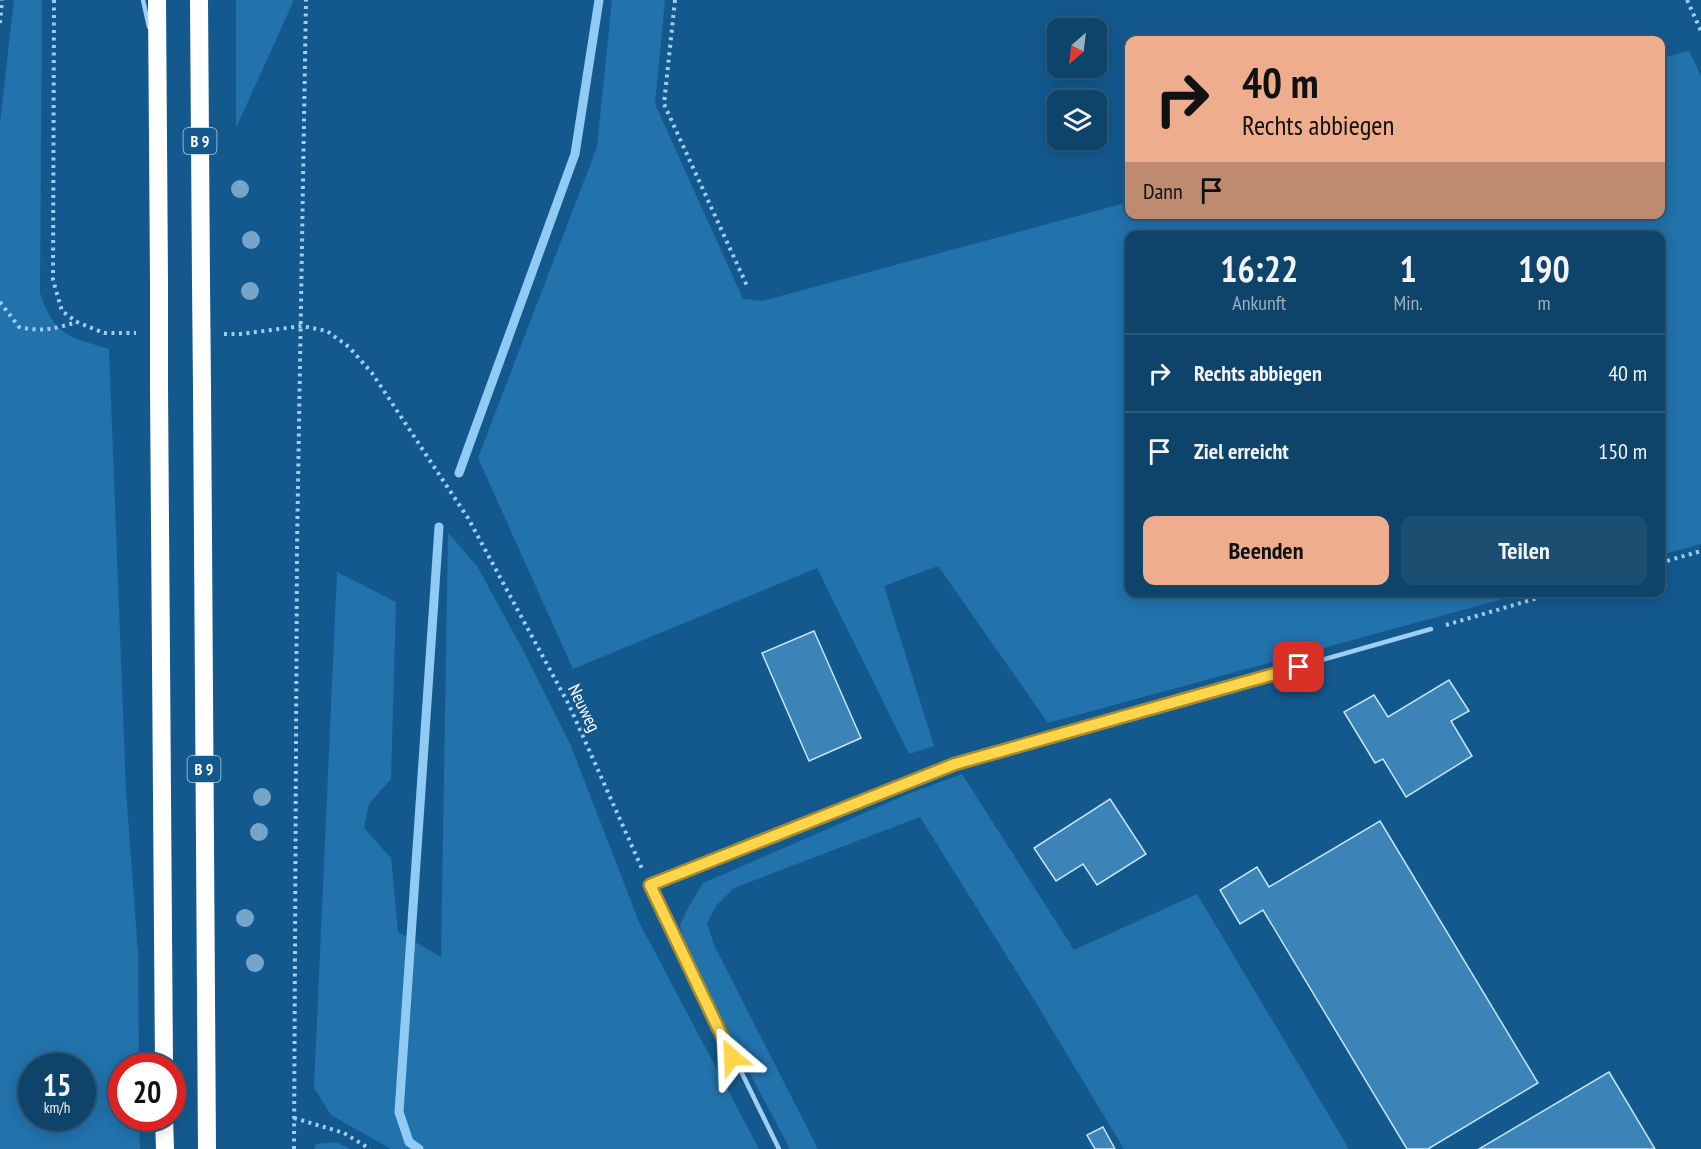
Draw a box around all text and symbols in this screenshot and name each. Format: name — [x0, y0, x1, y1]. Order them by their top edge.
north arrow — [1047, 18, 1107, 78]
map controls — [1047, 18, 1107, 150]
text: 40 m — [1242, 55, 1319, 110]
icon: right — [1143, 60, 1221, 138]
button: layers — [1047, 90, 1107, 150]
text: Rechts abbiegen — [1242, 108, 1394, 142]
road number: B 9 — [184, 128, 216, 154]
icon: arrive — [1195, 174, 1228, 207]
text: Dann — [1143, 177, 1183, 205]
text: 16:22 — [1220, 245, 1298, 292]
text: 1 — [1400, 245, 1417, 292]
text: 190 — [1518, 245, 1570, 292]
text: Ankunft — [1232, 290, 1286, 316]
text: Min. — [1393, 290, 1423, 316]
text: m — [1537, 290, 1550, 316]
icon: right — [1143, 357, 1176, 390]
text: Rechts abbiegen — [1194, 359, 1322, 387]
text: 40 m — [1608, 359, 1647, 387]
icon: arrive — [1143, 435, 1176, 468]
text: Ziel erreicht — [1194, 437, 1289, 465]
text: 150 m — [1598, 437, 1647, 465]
button: Beenden — [1143, 516, 1389, 585]
button: Teilen — [1401, 516, 1647, 585]
pin — [1273, 641, 1324, 692]
icon: arrive — [1282, 650, 1315, 683]
street label: Neuweg — [563, 680, 606, 736]
road number: B 9 — [188, 756, 220, 782]
position arrow — [700, 1025, 764, 1089]
speed limit sign: 20 — [108, 1053, 186, 1131]
text: 15 — [43, 1065, 71, 1104]
text: km/h — [44, 1098, 70, 1117]

